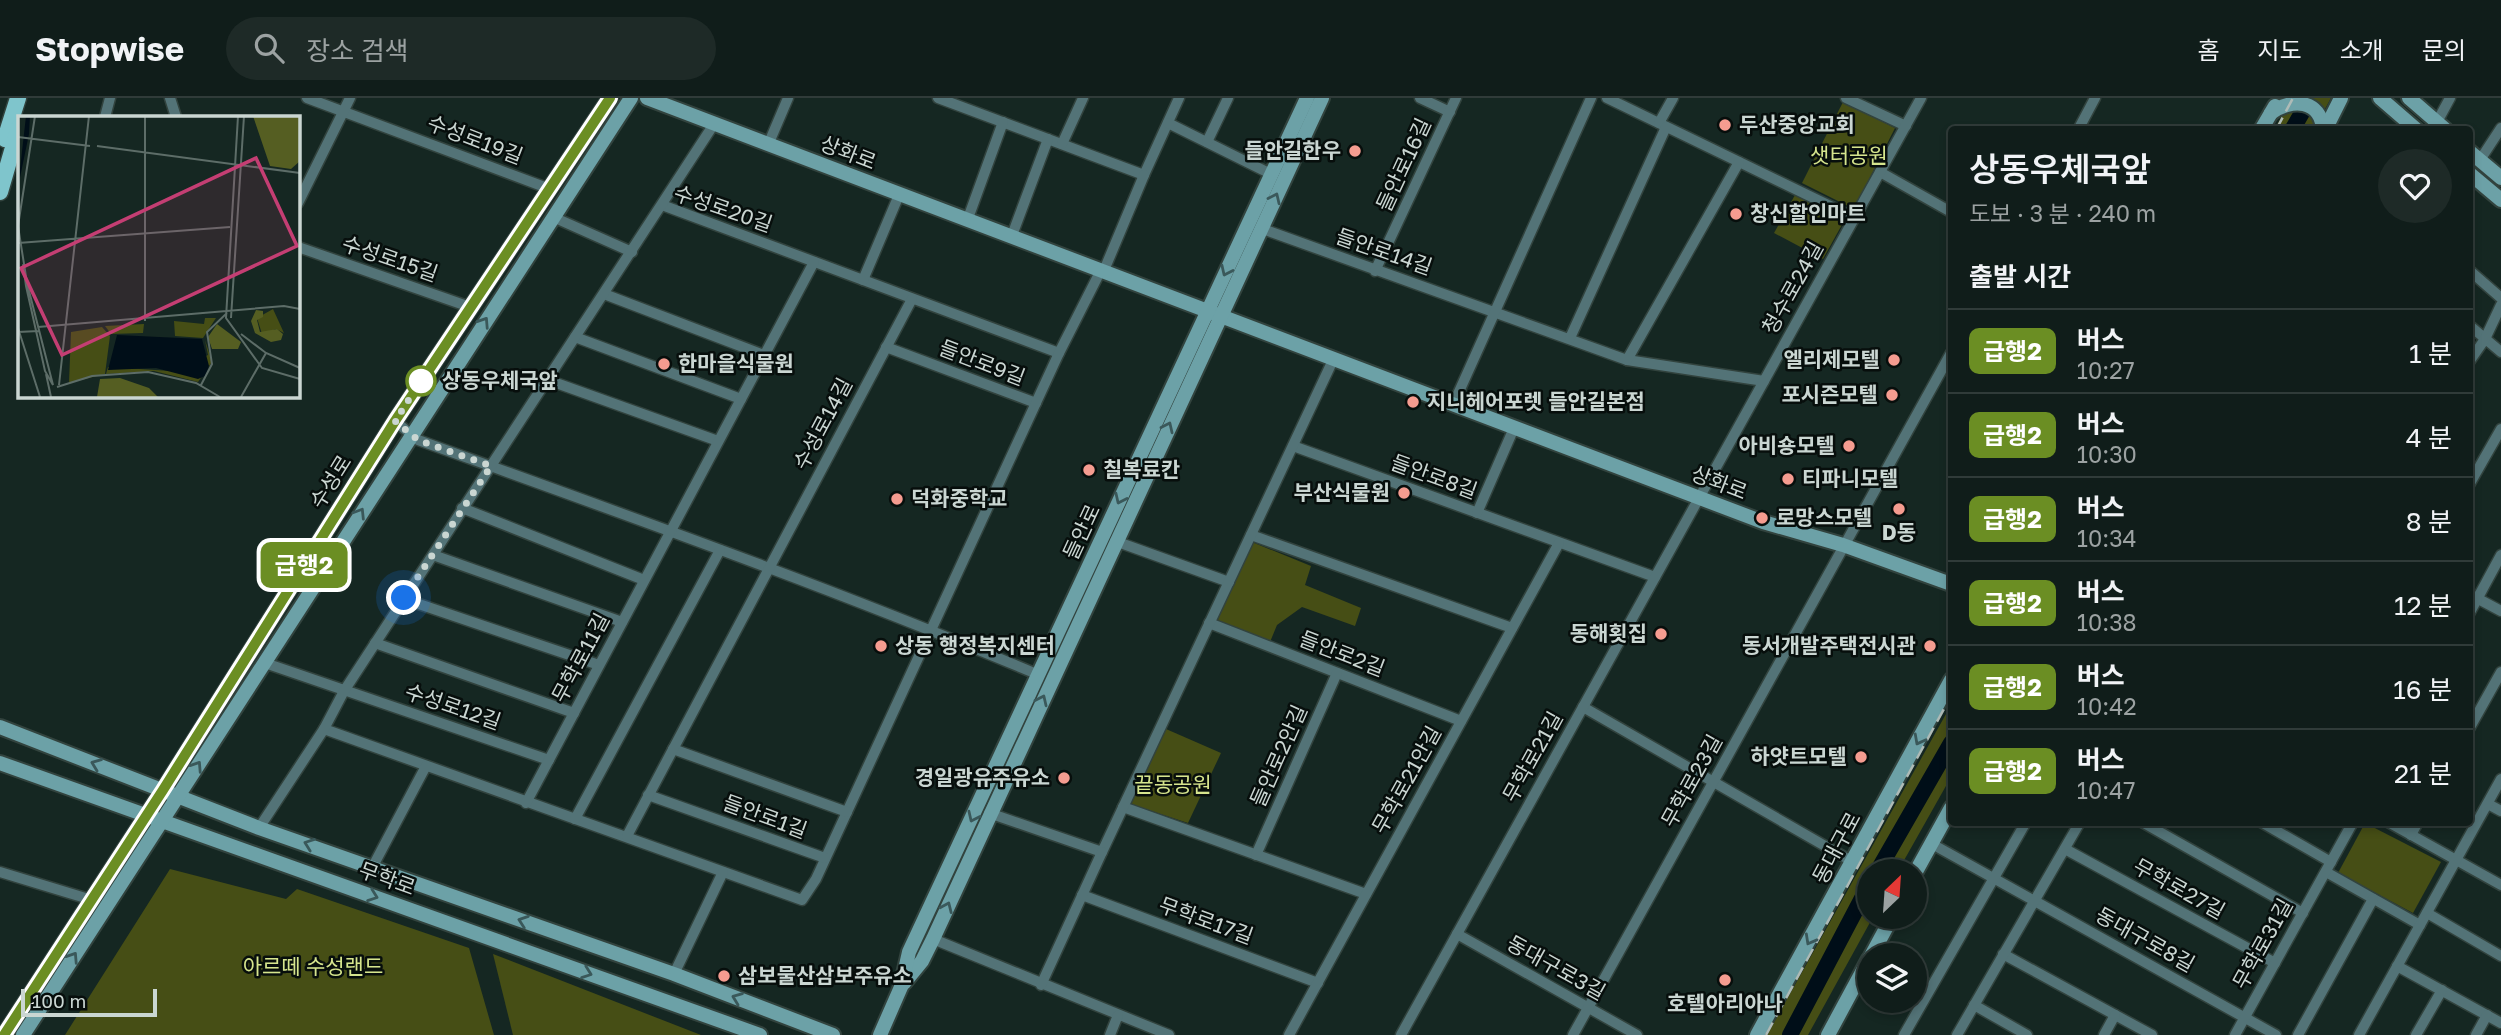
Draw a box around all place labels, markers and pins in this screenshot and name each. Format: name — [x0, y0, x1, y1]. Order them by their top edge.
place label: 두산중앙교회 — [1739, 111, 1855, 137]
marker: 두산중앙교회 — [1717, 117, 1733, 133]
place label: 들안길한우 — [1244, 137, 1341, 163]
marker: 들안길한우 — [1347, 143, 1363, 159]
place label: 창신할인마트 — [1750, 200, 1866, 226]
marker: 창신할인마트 — [1728, 206, 1744, 222]
place label: 엘리제모텔 — [1783, 346, 1880, 372]
place label: 한마을식물원 — [678, 350, 794, 376]
marker: 엘리제모텔 — [1886, 352, 1902, 368]
marker: 한마을식물원 — [656, 356, 672, 372]
marker: 상동우체국앞 — [406, 366, 436, 396]
place label: 상동우체국앞 — [442, 367, 558, 393]
place label: 포시즌모텔 — [1781, 381, 1878, 407]
marker: 포시즌모텔 — [1884, 387, 1900, 403]
place label: 지니헤어포렛 들안길본점 — [1427, 388, 1645, 414]
marker: 지니헤어포렛 들안길본점 — [1405, 394, 1421, 410]
place label: 아비숑모텔 — [1738, 432, 1835, 458]
marker: 아비숑모텔 — [1841, 438, 1857, 454]
place label: 칠복료칸 — [1103, 456, 1180, 482]
marker: 칠복료칸 — [1081, 462, 1097, 478]
place label: 티파니모텔 — [1802, 465, 1899, 491]
marker: 티파니모텔 — [1780, 471, 1796, 487]
place label: 부산식물원 — [1293, 479, 1390, 505]
place label: 덕화중학교 — [911, 485, 1008, 511]
marker: 부산식물원 — [1396, 485, 1412, 501]
marker: 덕화중학교 — [889, 491, 905, 507]
marker: D동 — [1891, 501, 1907, 517]
place label: 로망스모텔 — [1776, 504, 1873, 530]
marker: 로망스모텔 — [1754, 510, 1770, 526]
place label: D동 — [1882, 519, 1916, 545]
place label: 동해횟집 — [1570, 620, 1647, 646]
marker: 동해횟집 — [1653, 626, 1669, 642]
place label: 상동 행정복지센터 — [895, 632, 1055, 658]
place label: 동서개발주택전시관 — [1742, 632, 1916, 658]
marker: 상동 행정복지센터 — [873, 638, 889, 654]
marker: 동서개발주택전시관 — [1922, 638, 1938, 654]
place label: 하얏트모텔 — [1750, 743, 1847, 769]
marker: 하얏트모텔 — [1853, 749, 1869, 765]
place label: 경일광유주유소 — [915, 764, 1050, 790]
marker: 경일광유주유소 — [1056, 770, 1072, 786]
place label: 삼보물산삼보주유소 — [738, 962, 912, 988]
marker: 삼보물산삼보주유소 — [716, 968, 732, 984]
marker: 호텔아리아나 — [1717, 972, 1733, 988]
place label: 호텔아리아나 — [1667, 990, 1783, 1016]

